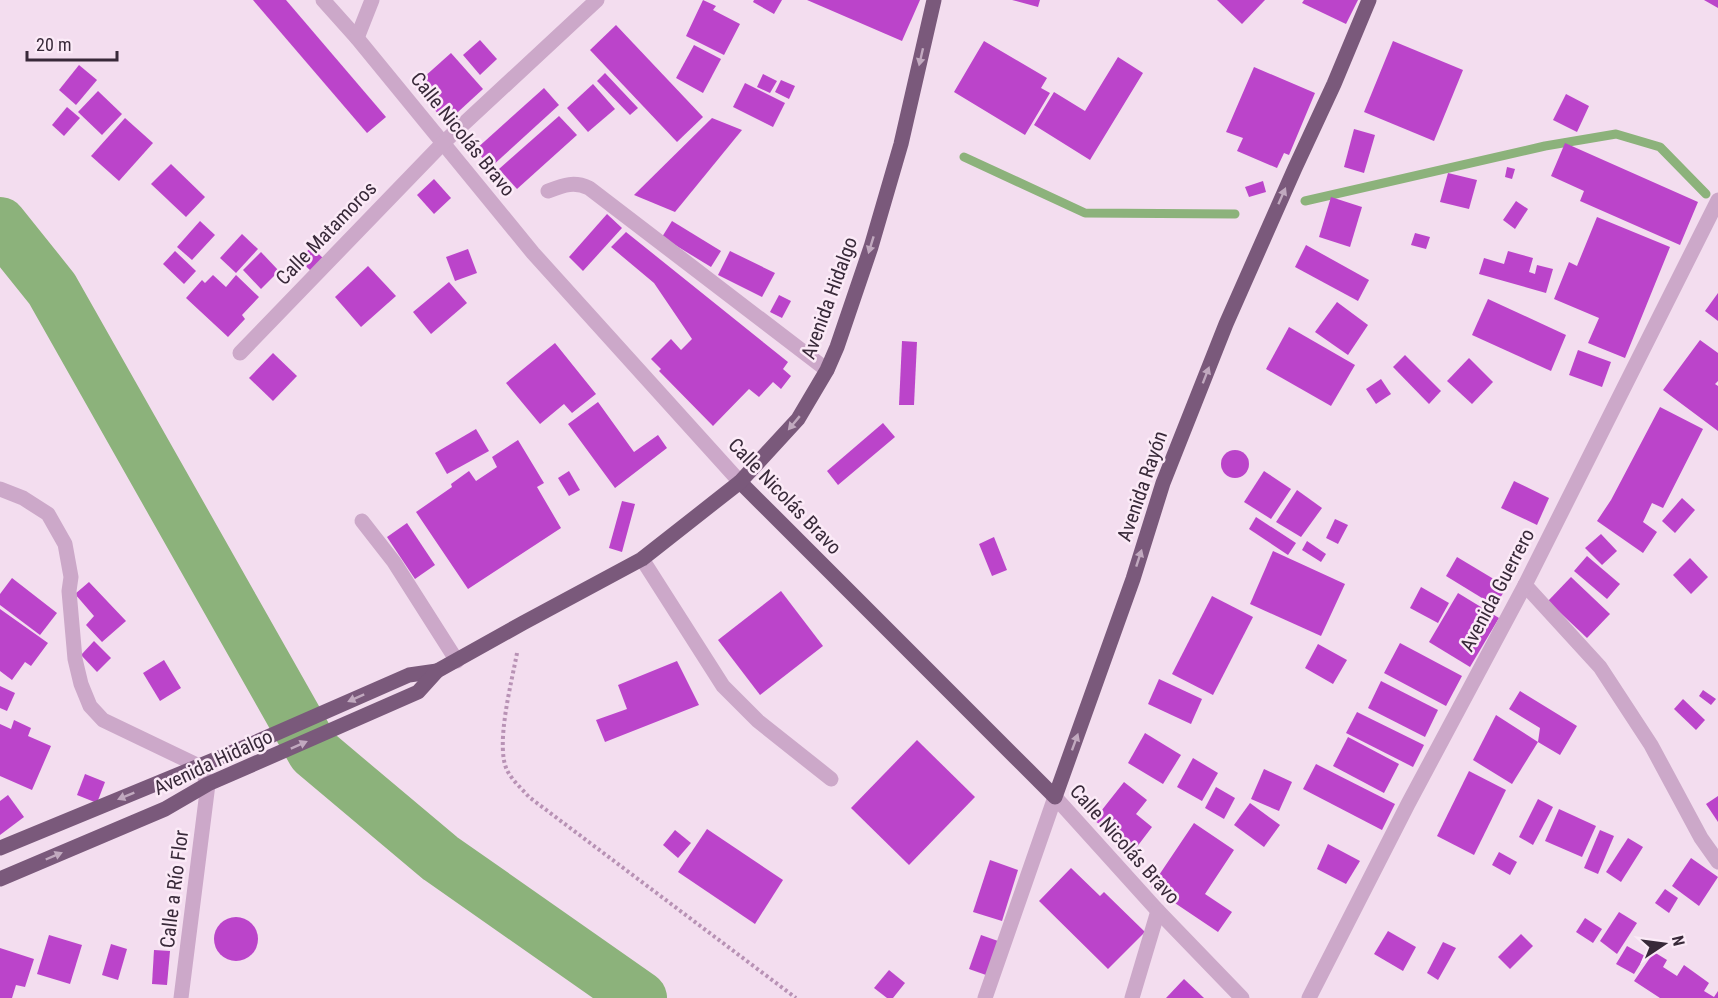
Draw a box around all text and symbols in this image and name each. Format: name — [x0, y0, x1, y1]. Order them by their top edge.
scale bar — [27, 24, 117, 62]
text: 20 m — [36, 34, 71, 55]
one-way arrow — [916, 48, 926, 66]
street label: Calle Nicolás Bravo — [406, 67, 520, 201]
street label: Calle Matamoros — [271, 176, 381, 290]
one-way arrow — [1277, 186, 1287, 204]
street label: Avenida Hidalgo — [796, 234, 862, 362]
one-way arrow — [866, 236, 875, 254]
one-way arrow — [1202, 366, 1211, 384]
one-way arrow — [787, 415, 800, 431]
street label: Avenida Rayón — [1112, 428, 1172, 544]
street label: Calle Nicolás Bravo — [723, 433, 847, 559]
street label: Avenida Guerrero — [1455, 525, 1539, 655]
one-way arrow — [1135, 549, 1144, 567]
one-way arrow — [346, 693, 364, 703]
street label: Avenida Hidalgo — [150, 724, 276, 800]
one-way arrow — [1070, 733, 1080, 751]
one-way arrow — [291, 740, 309, 750]
street label: Calle Nicolás Bravo — [1065, 779, 1185, 909]
one-way arrow — [116, 791, 134, 801]
street label: Calle a Río Flor — [155, 829, 193, 949]
one-way arrow — [45, 851, 63, 861]
north arrow — [1634, 914, 1694, 974]
text: N — [1668, 934, 1688, 948]

